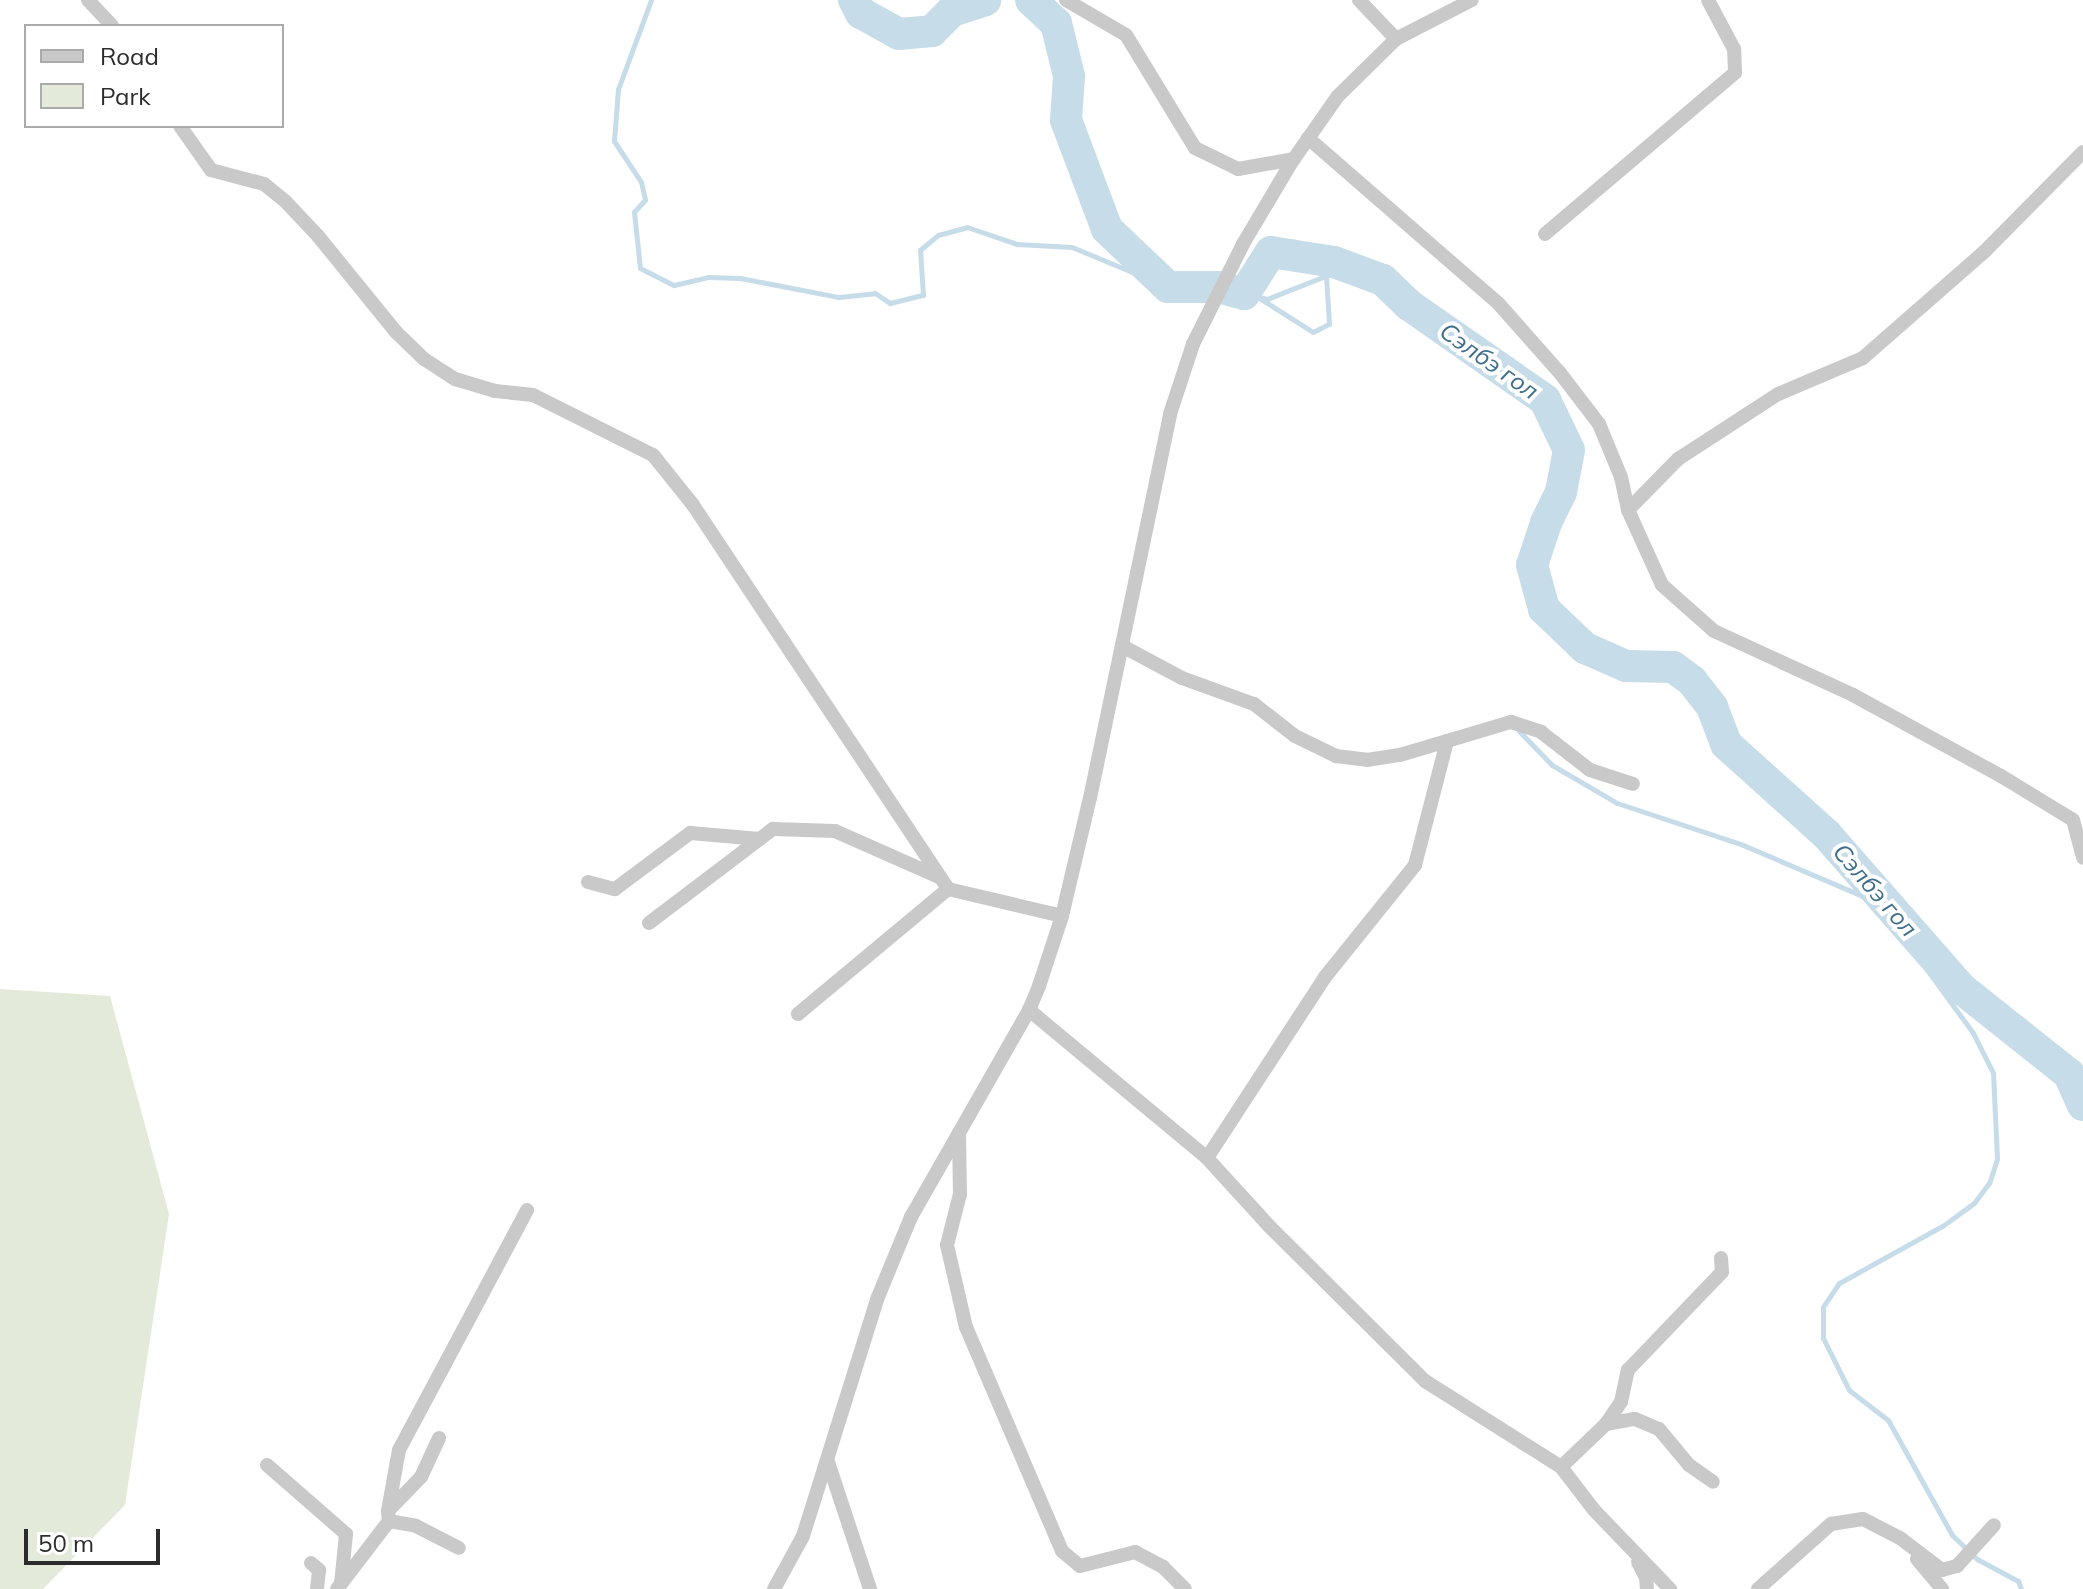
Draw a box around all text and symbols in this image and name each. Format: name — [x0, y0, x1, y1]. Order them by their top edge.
legend — [24, 24, 284, 128]
text: Road — [100, 41, 159, 71]
text: Park — [100, 81, 151, 111]
water label: Сэлбэ гол — [1434, 317, 1544, 405]
water label: Сэлбэ гол — [1827, 838, 1923, 942]
scale bar — [28, 1513, 164, 1563]
text: 50 m — [38, 1528, 94, 1558]

